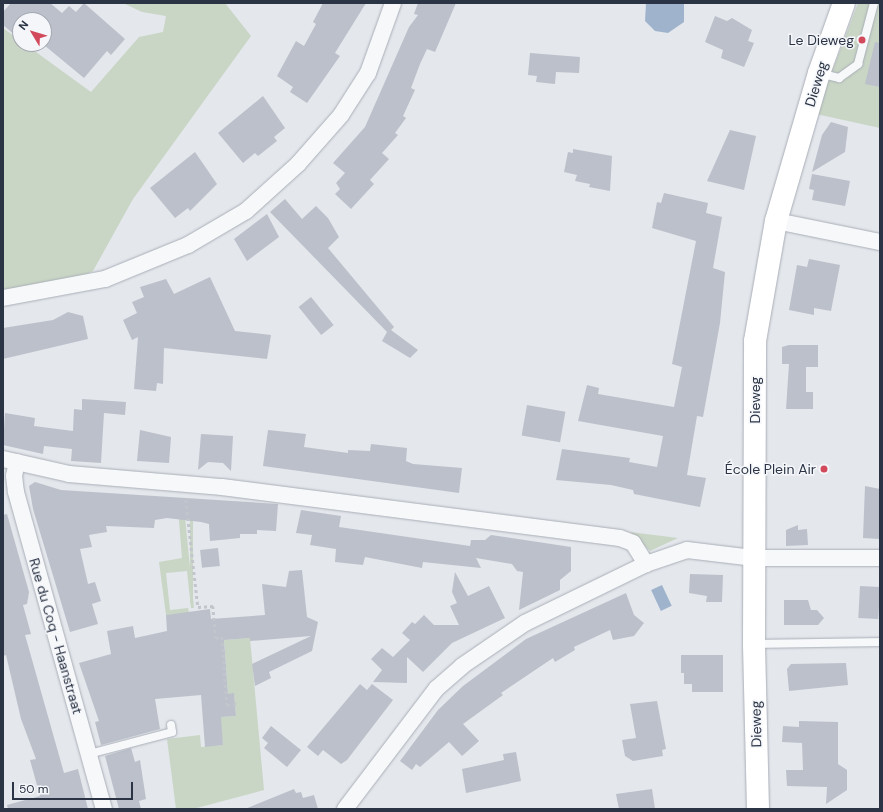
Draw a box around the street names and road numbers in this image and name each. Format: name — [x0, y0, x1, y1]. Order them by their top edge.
street label: Dieweg — [801, 59, 831, 109]
street label: Dieweg — [747, 377, 763, 423]
street label: Rue du Coq - Haanstraat — [26, 556, 86, 716]
street label: Dieweg — [747, 700, 765, 748]

